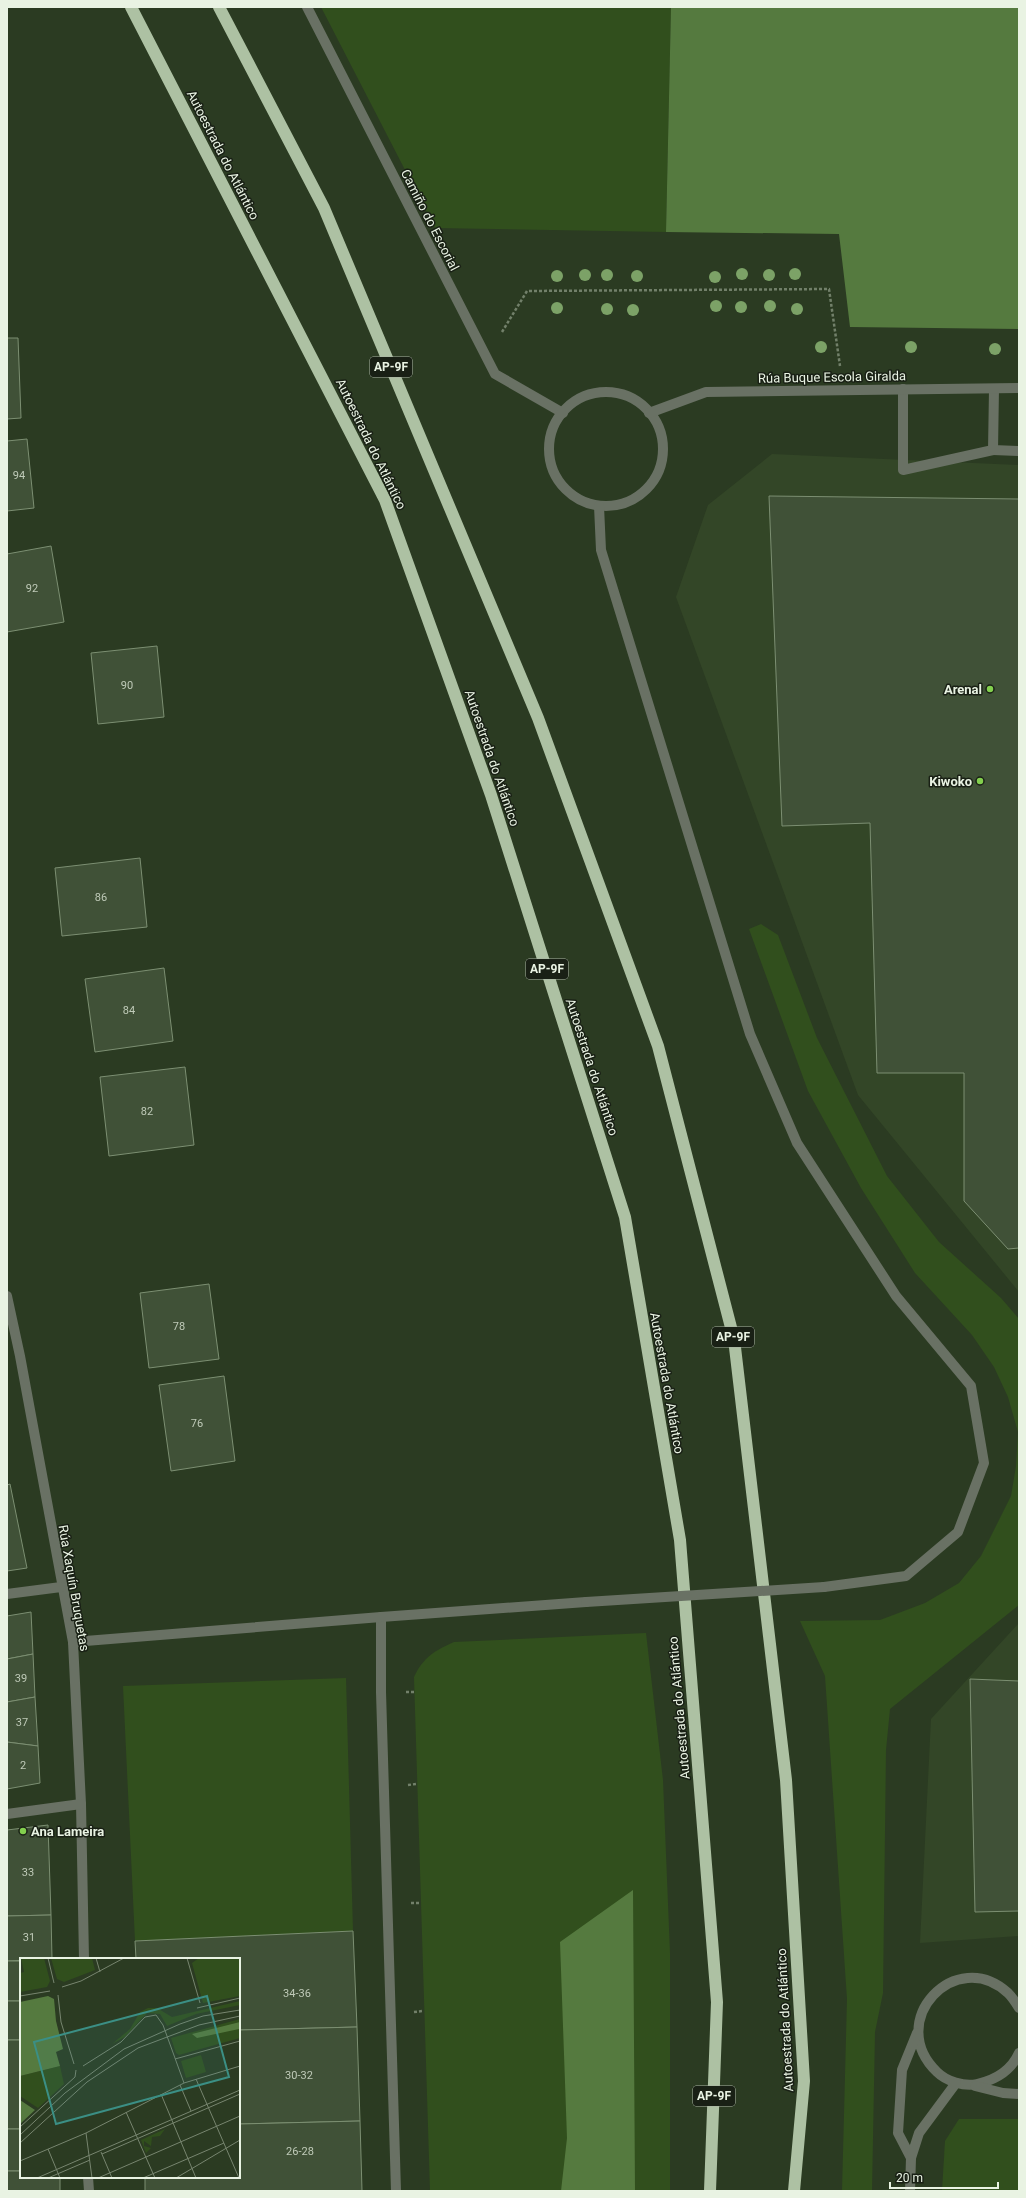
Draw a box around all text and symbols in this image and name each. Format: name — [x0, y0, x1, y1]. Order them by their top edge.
street label: Autoestrada do Atlántico — [184, 88, 262, 222]
street label: Camiño do Escorial — [398, 167, 462, 273]
road number: AP-9F — [370, 357, 412, 377]
street label: Rúa Buque Escola Giralda — [758, 368, 906, 386]
street label: Autoestrada do Atlántico — [333, 376, 409, 512]
house number: 94 — [13, 469, 25, 482]
house number: 92 — [26, 582, 38, 595]
house number: 90 — [121, 679, 133, 692]
place label: Arenal — [944, 682, 982, 697]
marker: Arenal — [985, 684, 995, 694]
street label: Autoestrada do Atlántico — [462, 688, 522, 828]
place label: Kiwoko — [929, 774, 972, 789]
marker: Kiwoko — [975, 776, 985, 786]
house number: 86 — [95, 891, 107, 904]
road number: AP-9F — [526, 959, 568, 979]
street label: Autoestrada do Atlántico — [563, 996, 621, 1138]
house number: 84 — [123, 1004, 135, 1017]
house number: 82 — [141, 1105, 153, 1118]
street label: Autoestrada do Atlántico — [647, 1311, 687, 1455]
house number: 78 — [173, 1320, 185, 1333]
road number: AP-9F — [712, 1327, 754, 1347]
house number: 76 — [191, 1417, 203, 1430]
street label: Rúa Xaquín Bruquetas — [55, 1524, 93, 1653]
street label: Autoestrada do Atlántico — [665, 1636, 693, 1780]
house number: 39 — [15, 1672, 27, 1685]
house number: 37 — [16, 1716, 28, 1729]
house number: 2 — [20, 1759, 26, 1772]
place label: Ana Lameira — [31, 1824, 104, 1839]
marker: Ana Lameira — [18, 1826, 28, 1836]
house number: 33 — [22, 1866, 34, 1879]
house number: 31 — [23, 1931, 35, 1944]
street label: Autoestrada do Atlántico — [774, 1948, 796, 2092]
inset map — [20, 1958, 240, 2178]
house number: 34-36 — [283, 1987, 311, 2000]
house number: 30-32 — [285, 2069, 313, 2082]
road number: AP-9F — [693, 2086, 735, 2106]
house number: 26-28 — [286, 2145, 314, 2158]
scale bar — [890, 2164, 998, 2190]
text: 20 m — [896, 2171, 923, 2185]

